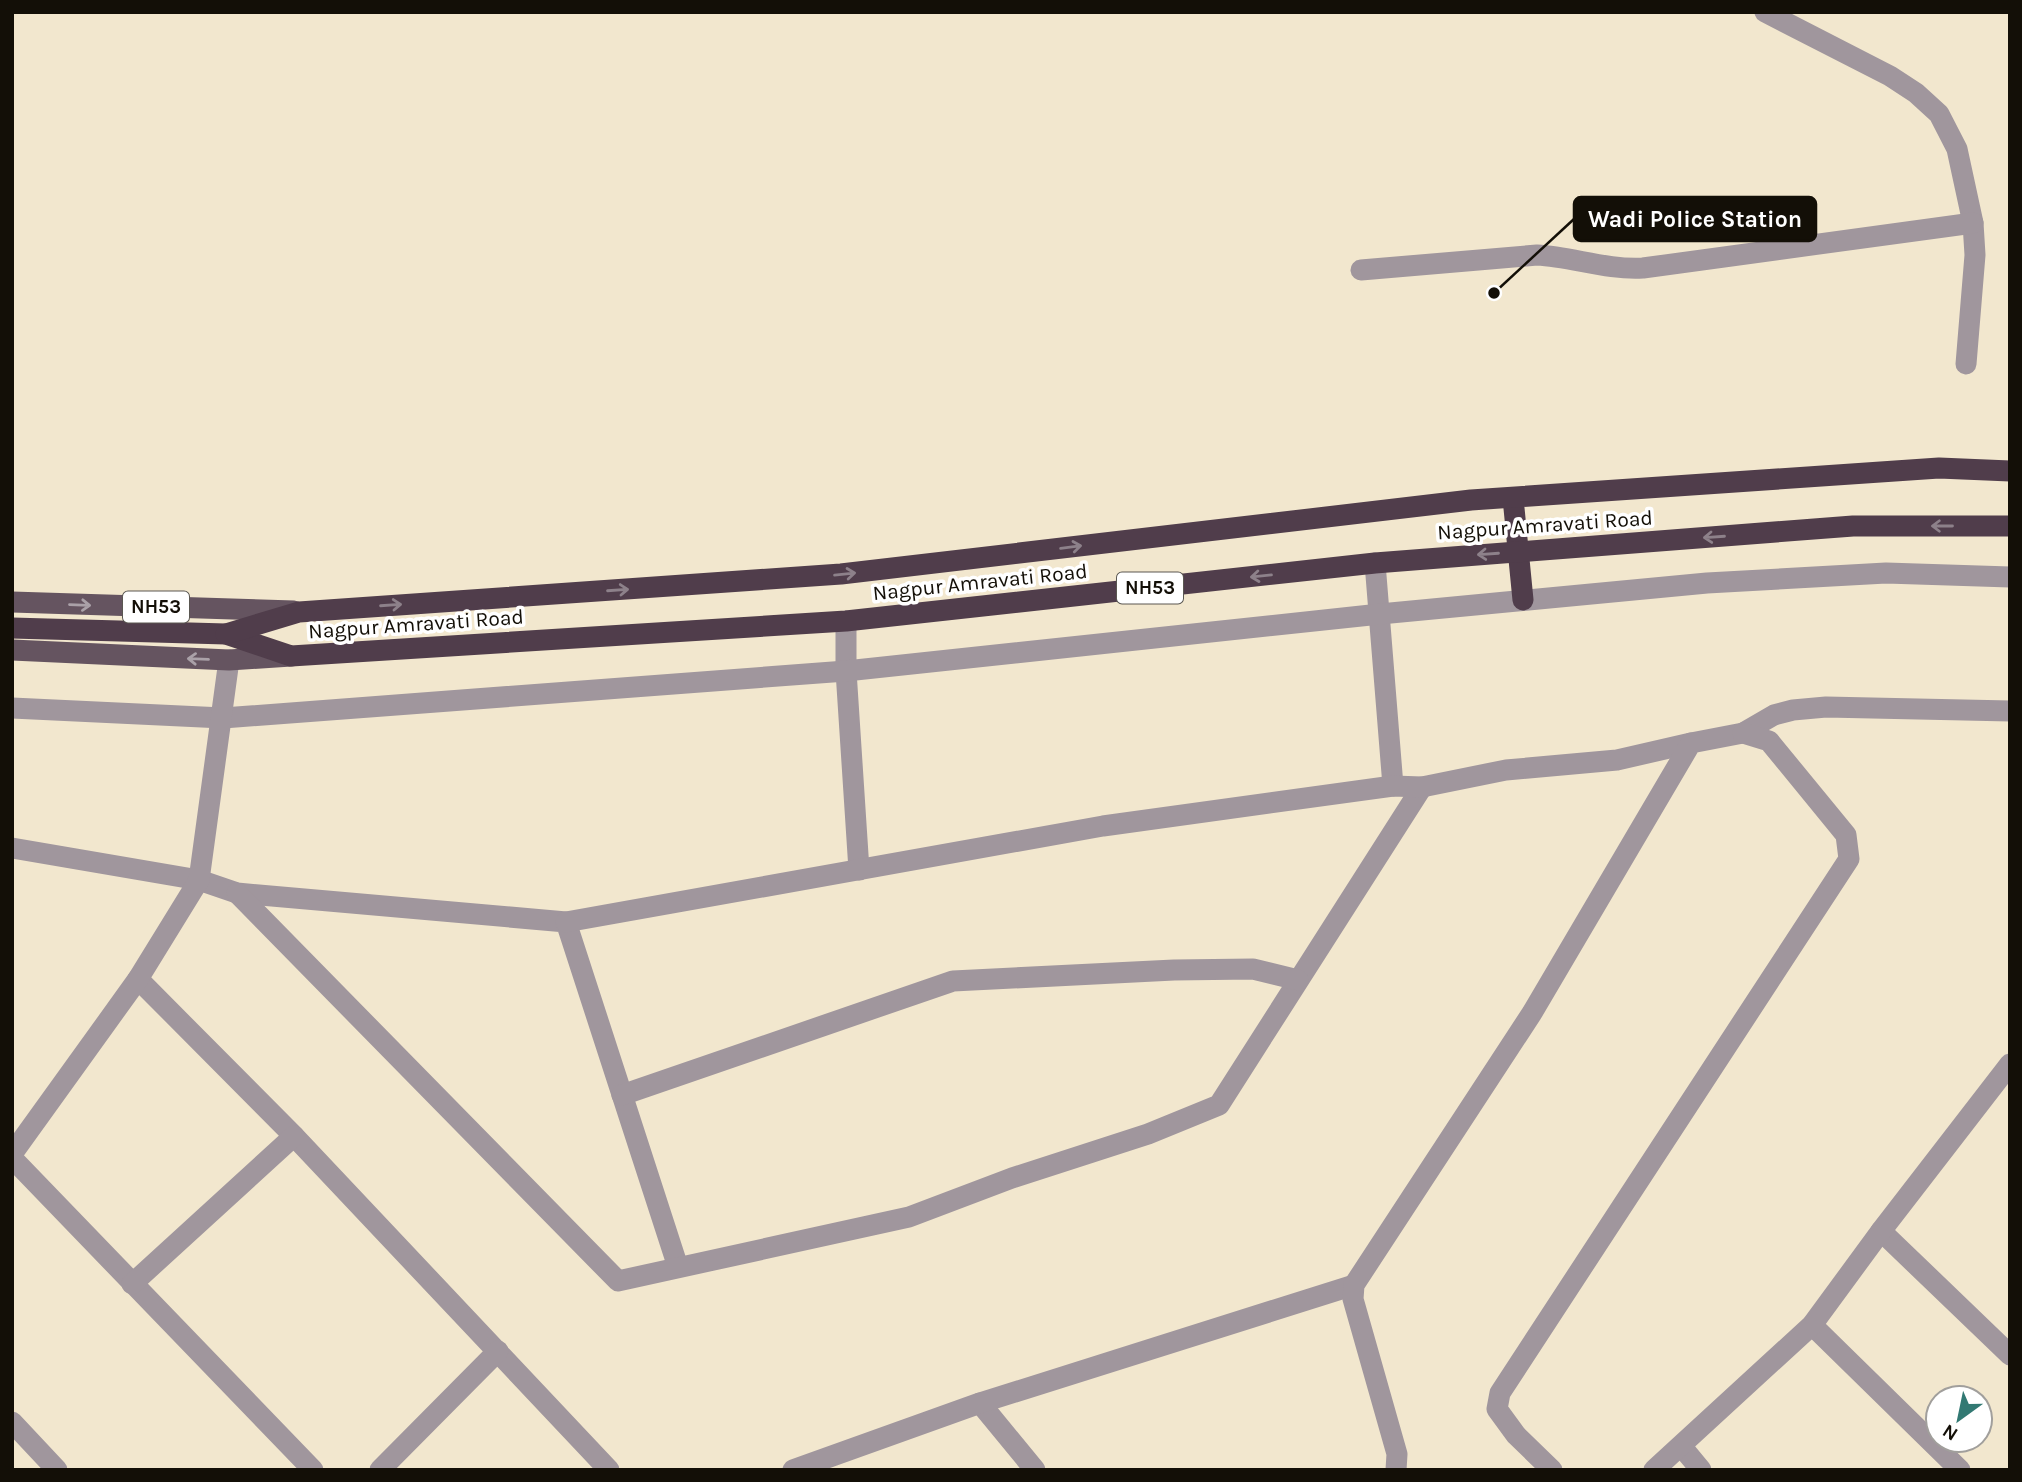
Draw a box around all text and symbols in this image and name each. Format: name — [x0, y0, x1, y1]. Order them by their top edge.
callout: Wadi Police Station — [1574, 197, 1816, 241]
text: Wadi Police Station — [1588, 206, 1802, 233]
street label: Nagpur Amravati Road — [1437, 506, 1653, 544]
one-way arrow — [1930, 519, 1953, 533]
one-way arrow — [1704, 531, 1726, 544]
one-way arrow — [1059, 541, 1082, 554]
one-way arrow — [1477, 548, 1499, 561]
street label: Nagpur Amravati Road — [871, 559, 1089, 605]
one-way arrow — [833, 567, 856, 580]
one-way arrow — [1250, 569, 1273, 582]
road number: NH53 — [1117, 572, 1183, 604]
one-way arrow — [606, 583, 629, 596]
road number: NH53 — [123, 592, 189, 622]
one-way arrow — [69, 598, 92, 611]
one-way arrow — [380, 598, 402, 611]
street label: Nagpur Amravati Road — [308, 605, 524, 643]
one-way arrow — [187, 652, 210, 665]
north arrow — [1924, 1384, 1994, 1454]
text: N — [1939, 1419, 1962, 1445]

